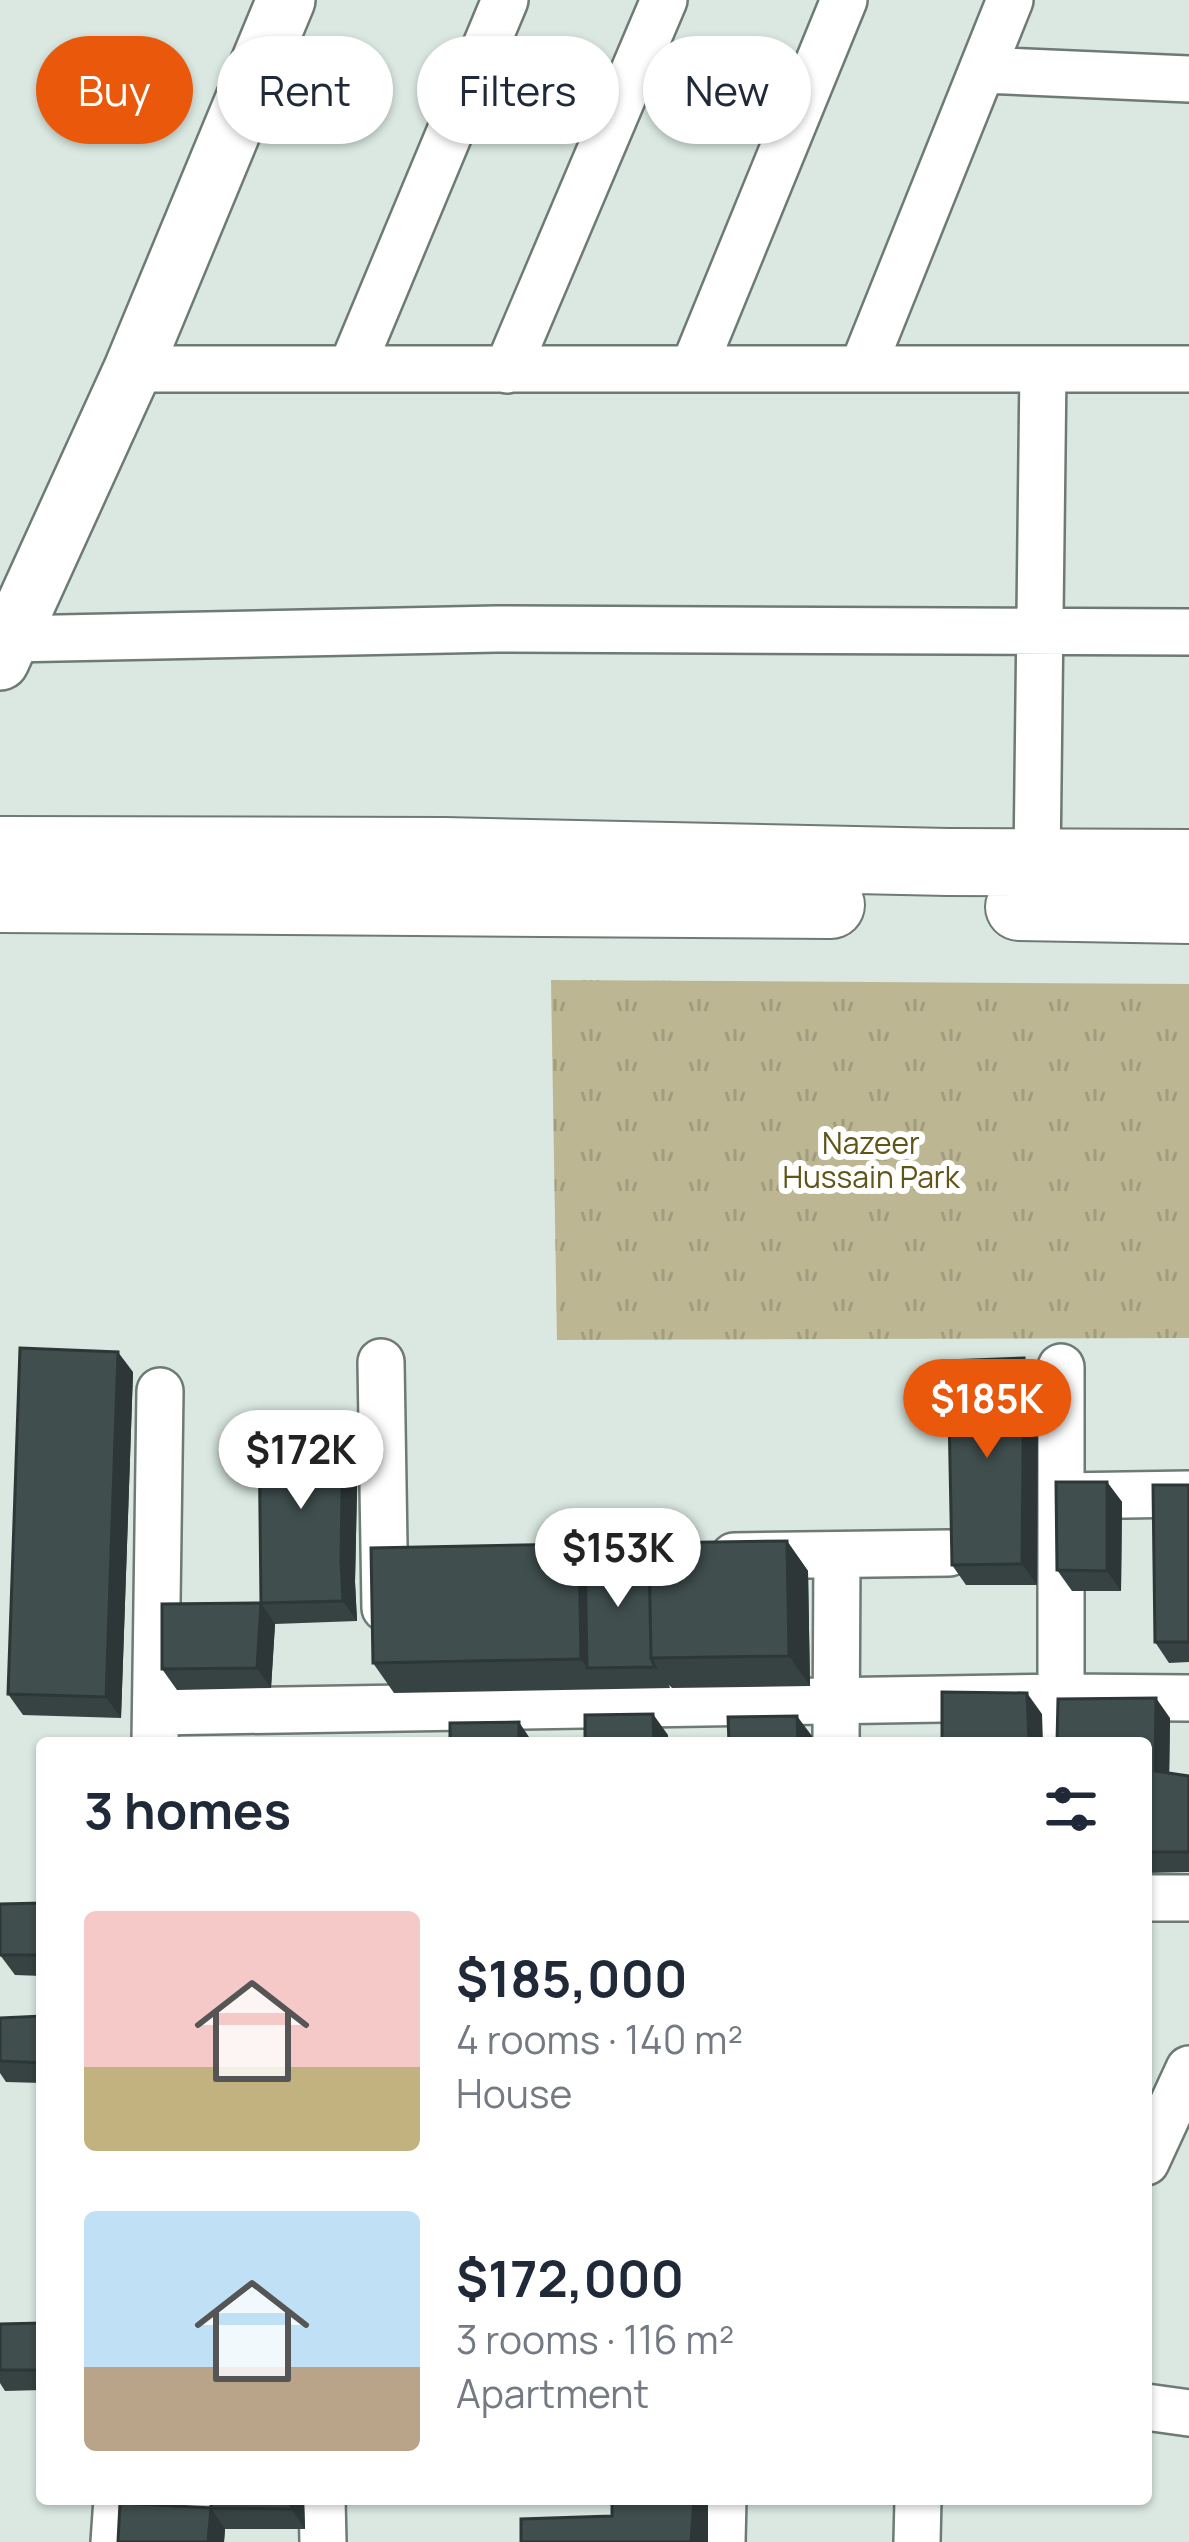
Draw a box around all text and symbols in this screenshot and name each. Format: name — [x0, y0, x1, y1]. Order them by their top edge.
chip: Buy — [36, 36, 193, 144]
chip: Rent — [217, 36, 393, 144]
chip: Filters — [417, 36, 619, 144]
chip: New — [643, 36, 811, 144]
park label: Nazeer Hussain Park — [782, 1122, 961, 1197]
pin: $185K — [903, 1359, 1071, 1461]
text: $185K — [930, 1371, 1044, 1425]
pin: $172K — [217, 1410, 385, 1512]
text: $172K — [246, 1422, 356, 1476]
pin: $153K — [534, 1508, 702, 1610]
text: $153K — [562, 1520, 674, 1574]
text: 3 homes — [84, 1775, 291, 1844]
icon: filters — [1038, 1776, 1104, 1842]
text: $185,000 — [456, 1943, 688, 2012]
icon: home — [180, 1959, 324, 2103]
text: 4 rooms · 140 m² — [456, 2012, 743, 2066]
text: House — [456, 2066, 572, 2120]
text: $172,000 — [456, 2243, 684, 2312]
icon: home — [180, 2259, 324, 2403]
text: 3 rooms · 116 m² — [456, 2312, 734, 2366]
text: Apartment — [456, 2366, 649, 2420]

